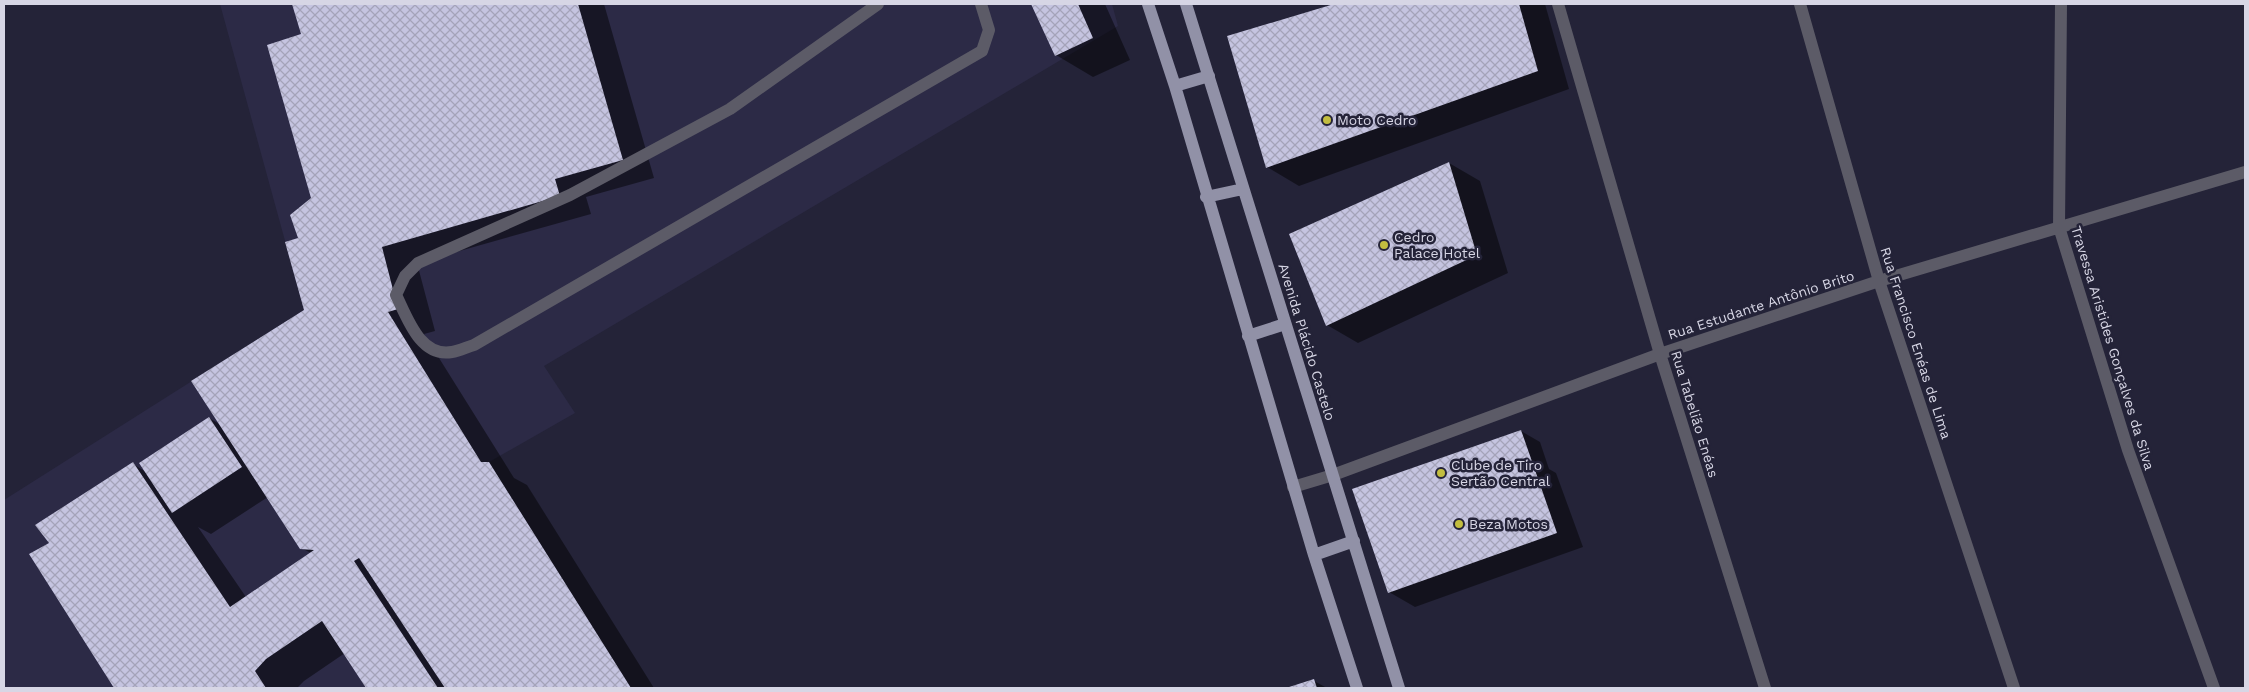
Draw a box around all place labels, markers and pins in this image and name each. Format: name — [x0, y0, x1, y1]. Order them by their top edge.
place label: Moto Cedro — [1337, 112, 1417, 128]
marker: Moto Cedro — [1321, 114, 1333, 126]
place label: Cedro Palace Hotel — [1394, 229, 1481, 261]
marker: Cedro Palace Hotel — [1378, 239, 1390, 251]
place label: Clube de Tiro Sertão Central — [1451, 457, 1551, 489]
marker: Clube de Tiro Sertão Central — [1435, 467, 1447, 479]
place label: Beza Motos — [1469, 516, 1548, 532]
marker: Beza Motos — [1453, 518, 1465, 530]

